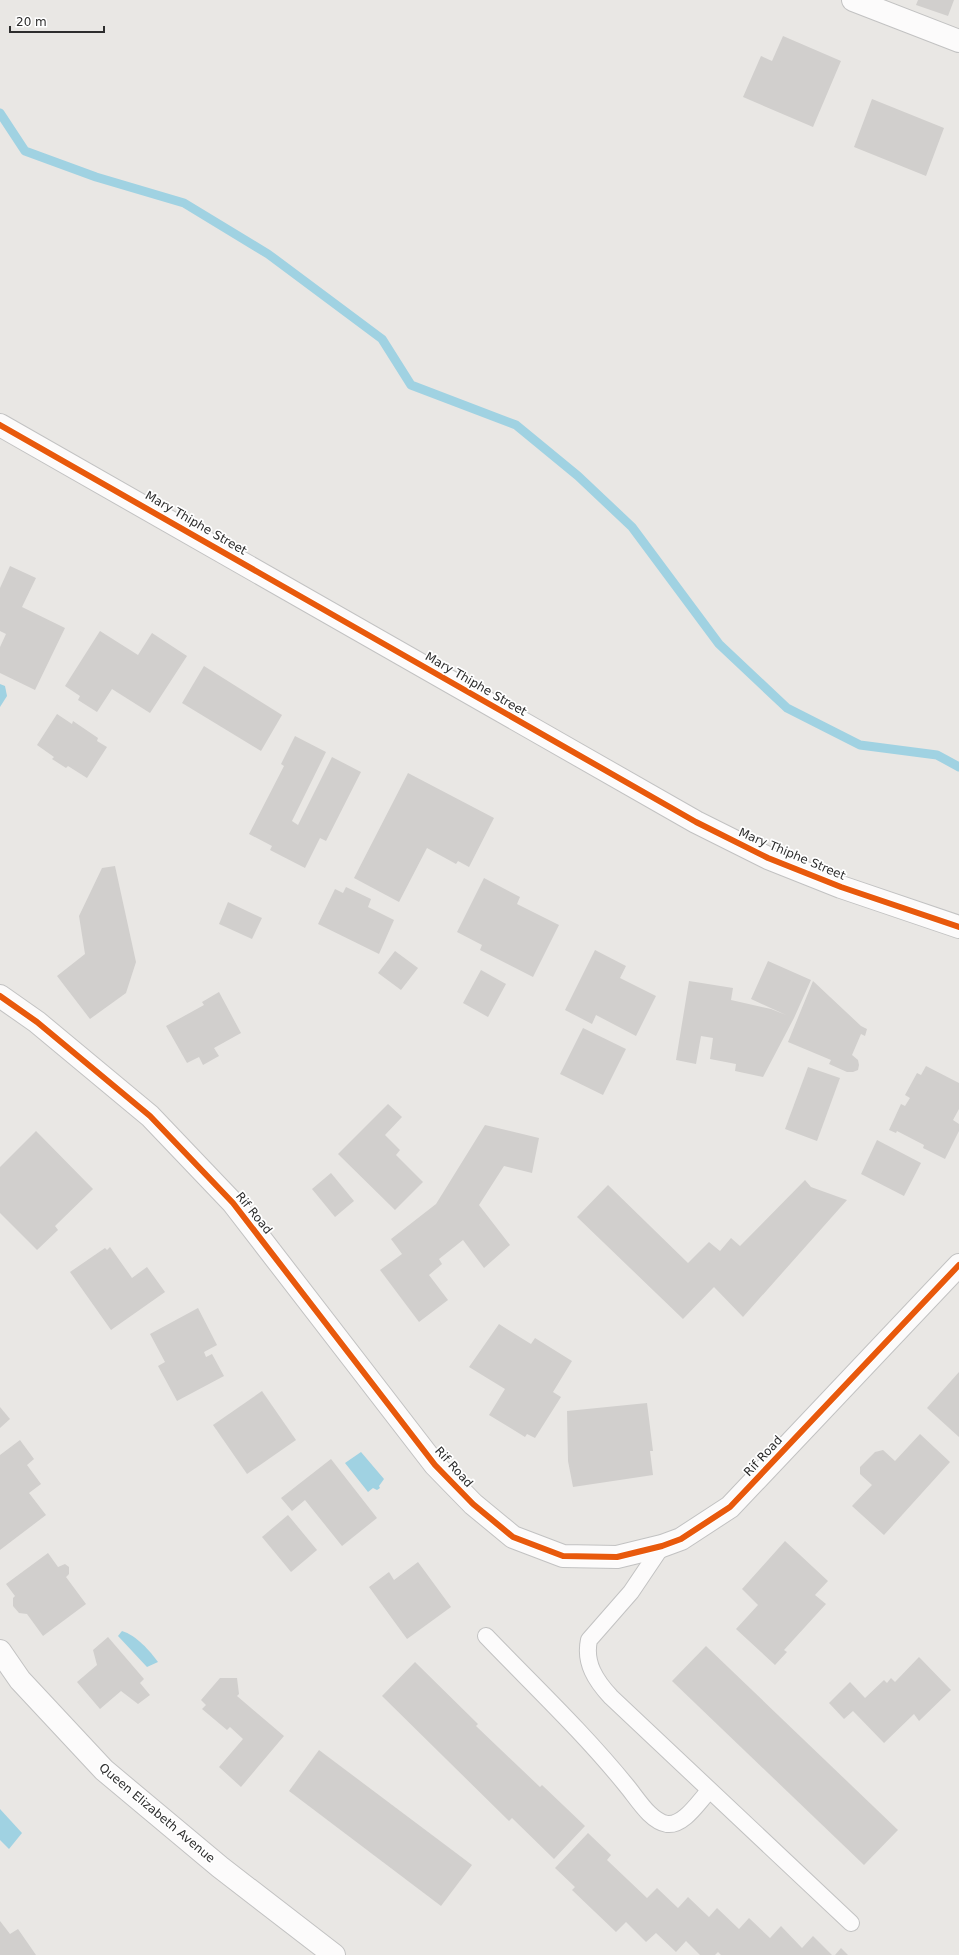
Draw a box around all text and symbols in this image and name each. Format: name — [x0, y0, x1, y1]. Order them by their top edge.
scale bar — [10, 8, 104, 34]
text: 20 m — [16, 15, 47, 29]
street label: Mary Thiphe Street — [143, 488, 249, 558]
street label: Mary Thiphe Street — [423, 649, 529, 719]
street label: Mary Thiphe Street — [736, 825, 848, 883]
street label: Rif Road — [233, 1189, 275, 1237]
street label: Rif Road — [741, 1433, 785, 1479]
street label: Rif Road — [432, 1444, 476, 1490]
street label: Queen Elizabeth Avenue — [96, 1760, 218, 1866]

